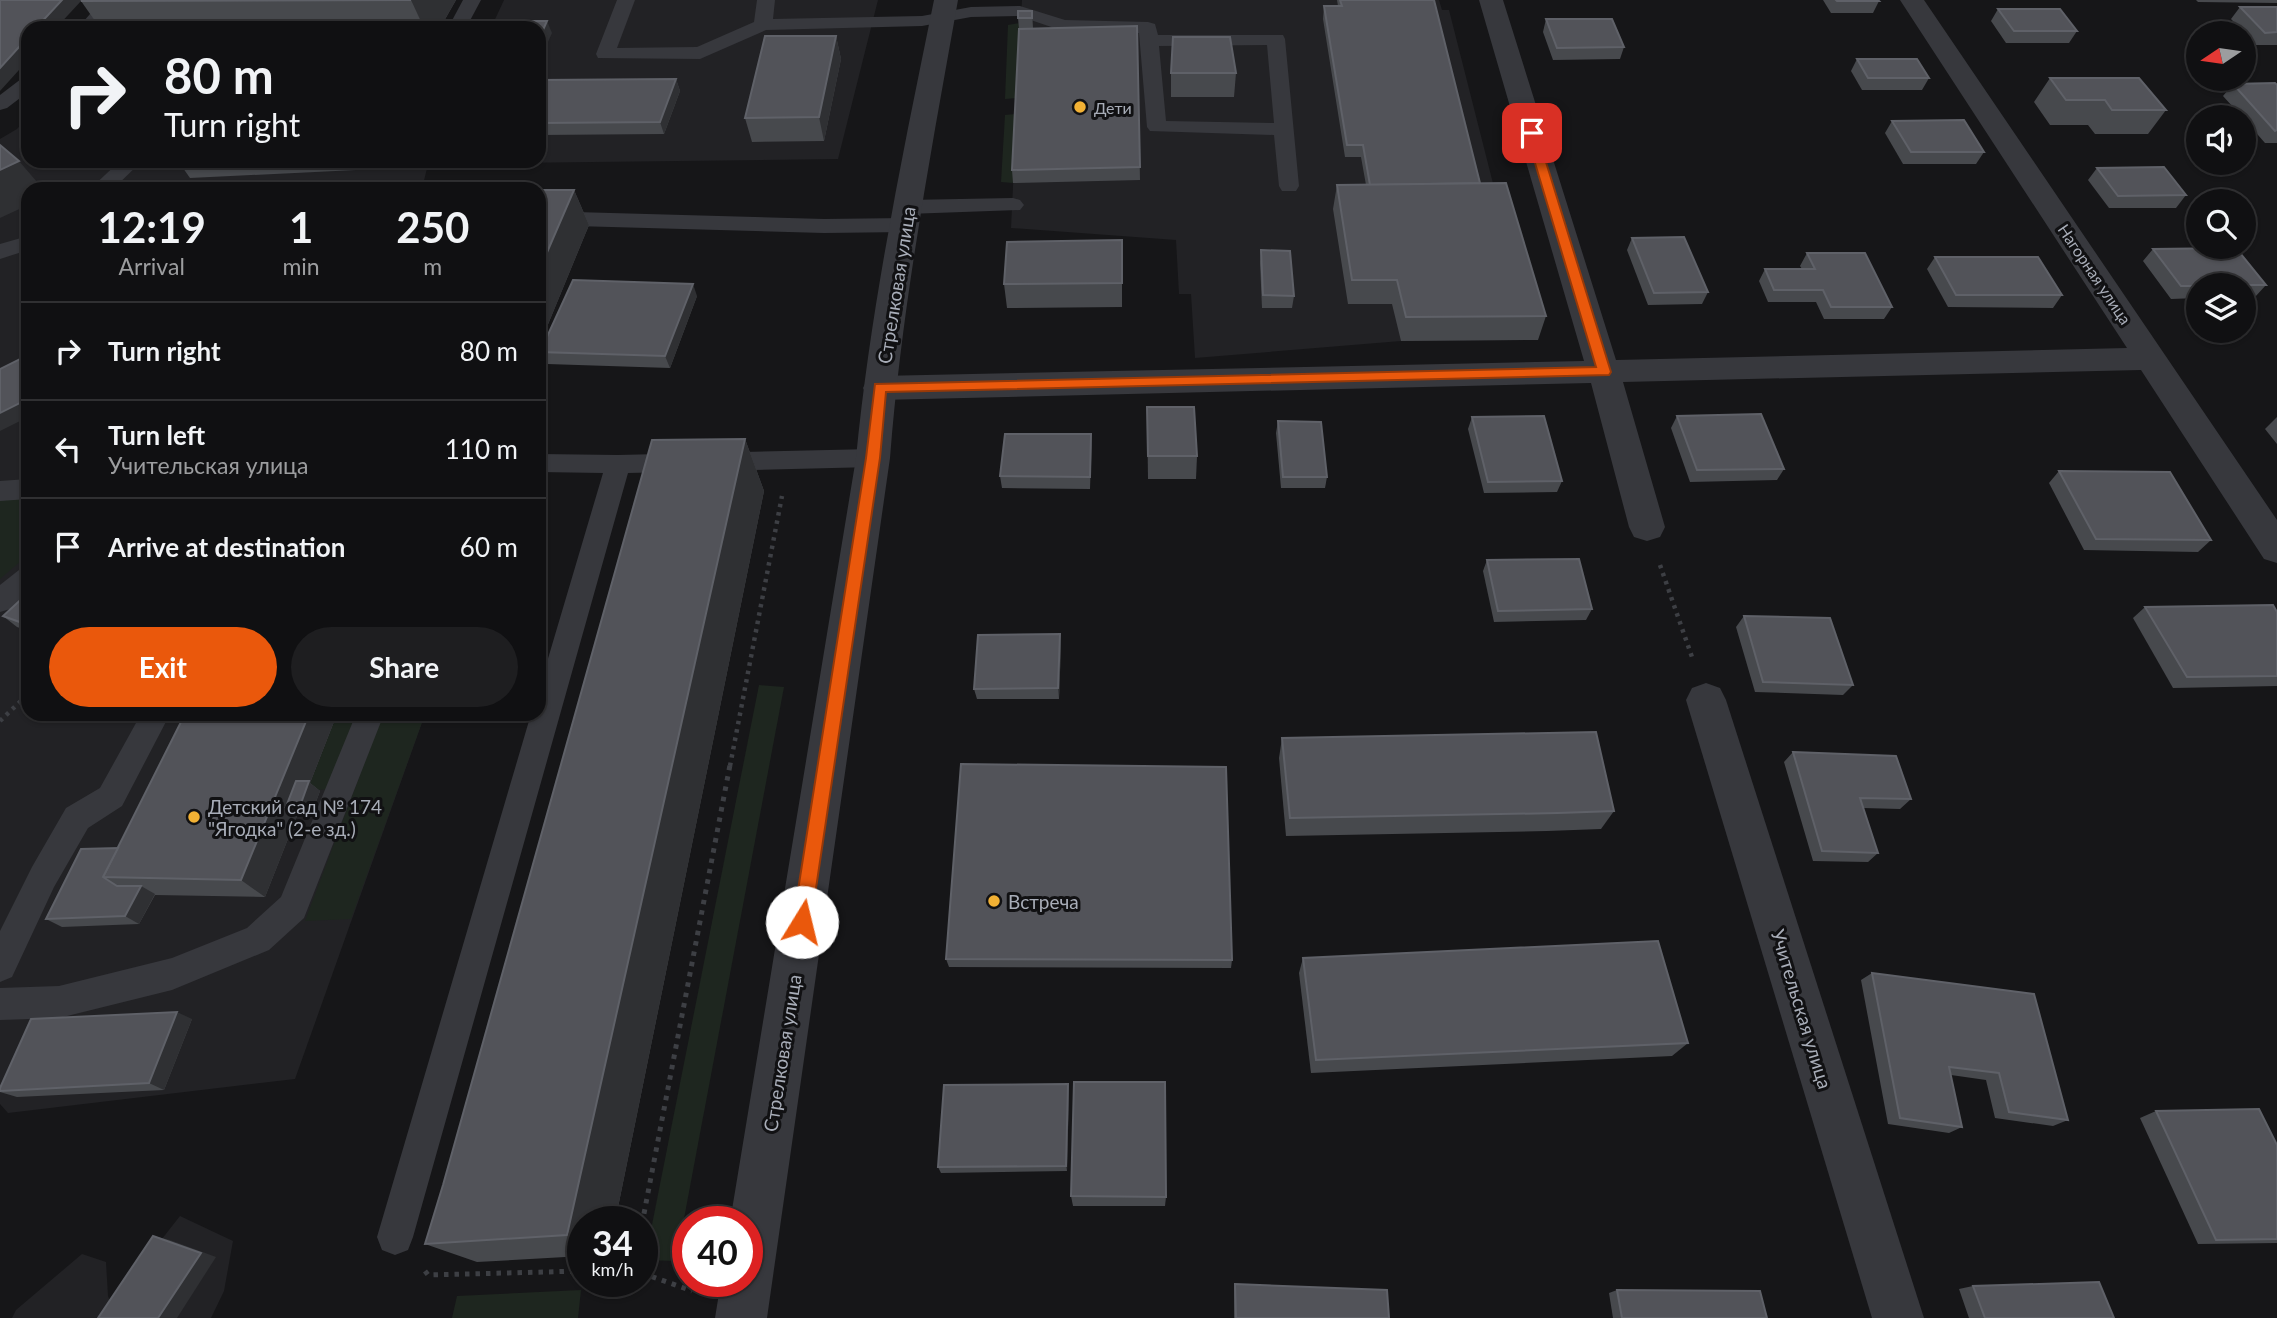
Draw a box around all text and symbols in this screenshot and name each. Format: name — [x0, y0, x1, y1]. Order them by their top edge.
north arrow — [2186, 21, 2256, 91]
map controls — [2186, 21, 2256, 343]
text: 80 m — [164, 46, 274, 104]
icon: right — [49, 49, 140, 140]
place label: Дети — [1094, 98, 1132, 117]
marker: Дети — [1072, 99, 1088, 115]
pin — [1502, 103, 1562, 163]
text: Turn right — [164, 105, 300, 144]
button: sound — [2186, 105, 2256, 175]
icon: arrive — [1513, 114, 1551, 152]
button: search — [2186, 189, 2256, 259]
text: 12:19 — [98, 202, 206, 252]
text: 1 — [289, 202, 313, 252]
text: 250 — [396, 202, 469, 252]
street label: Стрелковая улица — [872, 205, 920, 365]
street label: Нагорная улица — [2054, 220, 2136, 328]
text: Arrival — [119, 252, 185, 280]
text: min — [282, 252, 320, 280]
text: m — [423, 252, 442, 280]
button: layers — [2186, 273, 2256, 343]
icon: right — [49, 332, 87, 370]
text: Turn right — [108, 335, 221, 367]
text: 80 m — [460, 335, 518, 367]
text: Turn left — [108, 419, 205, 451]
icon: left — [49, 430, 87, 468]
text: 110 m — [445, 433, 518, 465]
text: Учительская улица — [108, 451, 308, 479]
icon: arrive — [49, 528, 87, 566]
text: Arrive at destination — [108, 531, 345, 563]
text: 60 m — [460, 531, 518, 563]
button: Exit — [49, 627, 277, 707]
button: Share — [291, 627, 518, 707]
place label: Детский сад № 174 "Ягодка" (2-е зд.) — [208, 795, 382, 840]
marker: Детский сад № 174 "Ягодка" (2-е зд.) — [186, 809, 202, 825]
position arrow — [765, 885, 839, 959]
place label: Встреча — [1008, 890, 1079, 913]
marker: Встреча — [986, 893, 1002, 909]
street label: Учительская улица — [1767, 926, 1837, 1092]
street label: Стрелковая улица — [758, 973, 806, 1133]
speed limit sign: 40 — [672, 1206, 763, 1297]
text: 34 — [592, 1221, 633, 1263]
text: km/h — [591, 1258, 634, 1280]

